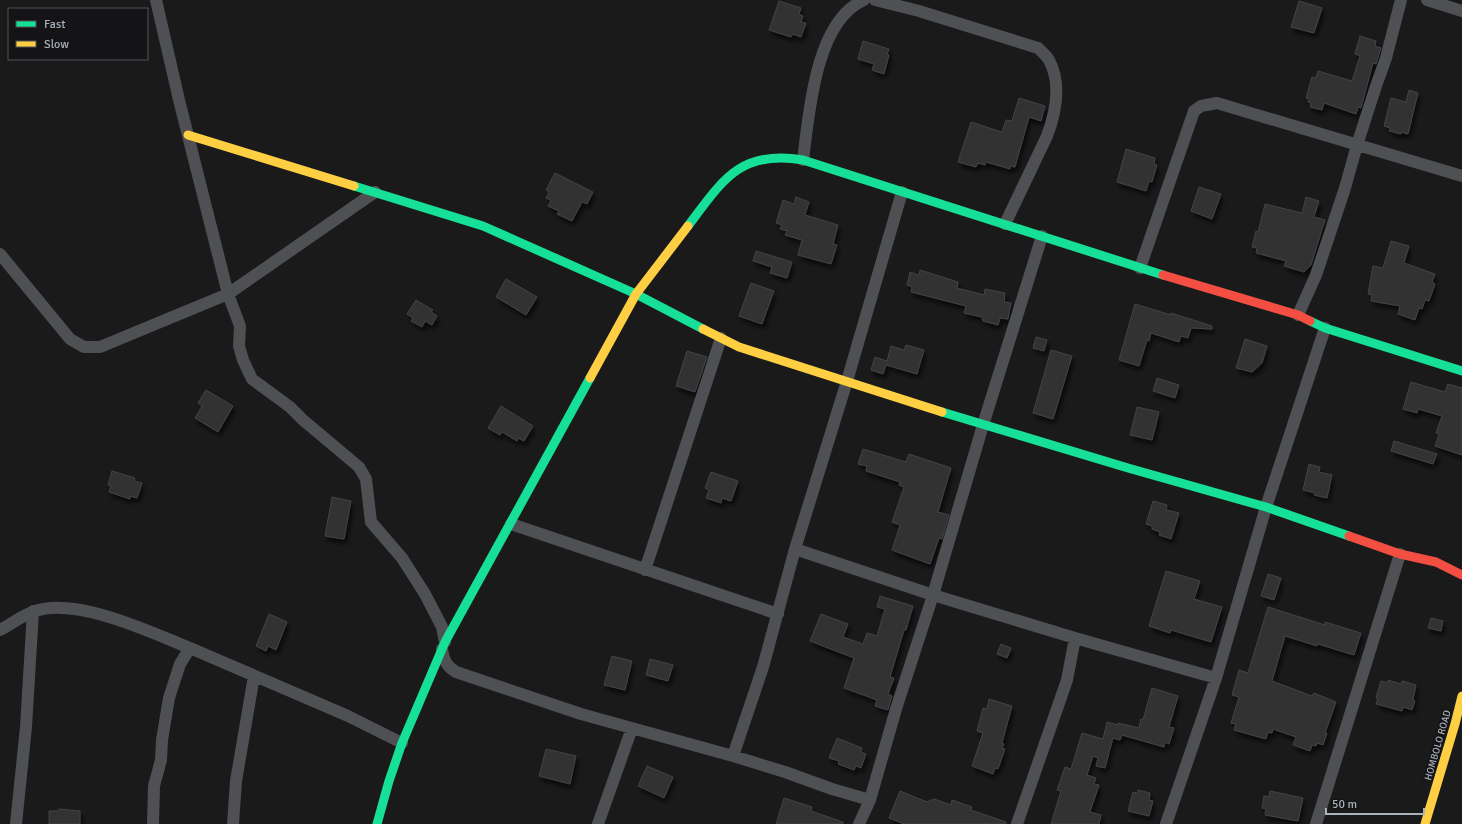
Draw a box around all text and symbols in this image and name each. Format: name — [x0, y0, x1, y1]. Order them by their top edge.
legend — [8, 8, 148, 60]
text: Fast — [44, 17, 65, 32]
text: Slow — [44, 37, 69, 52]
street label: HOMBOLO ROAD — [1422, 709, 1454, 782]
scale bar — [1326, 790, 1424, 816]
text: 50 m — [1332, 797, 1357, 812]

